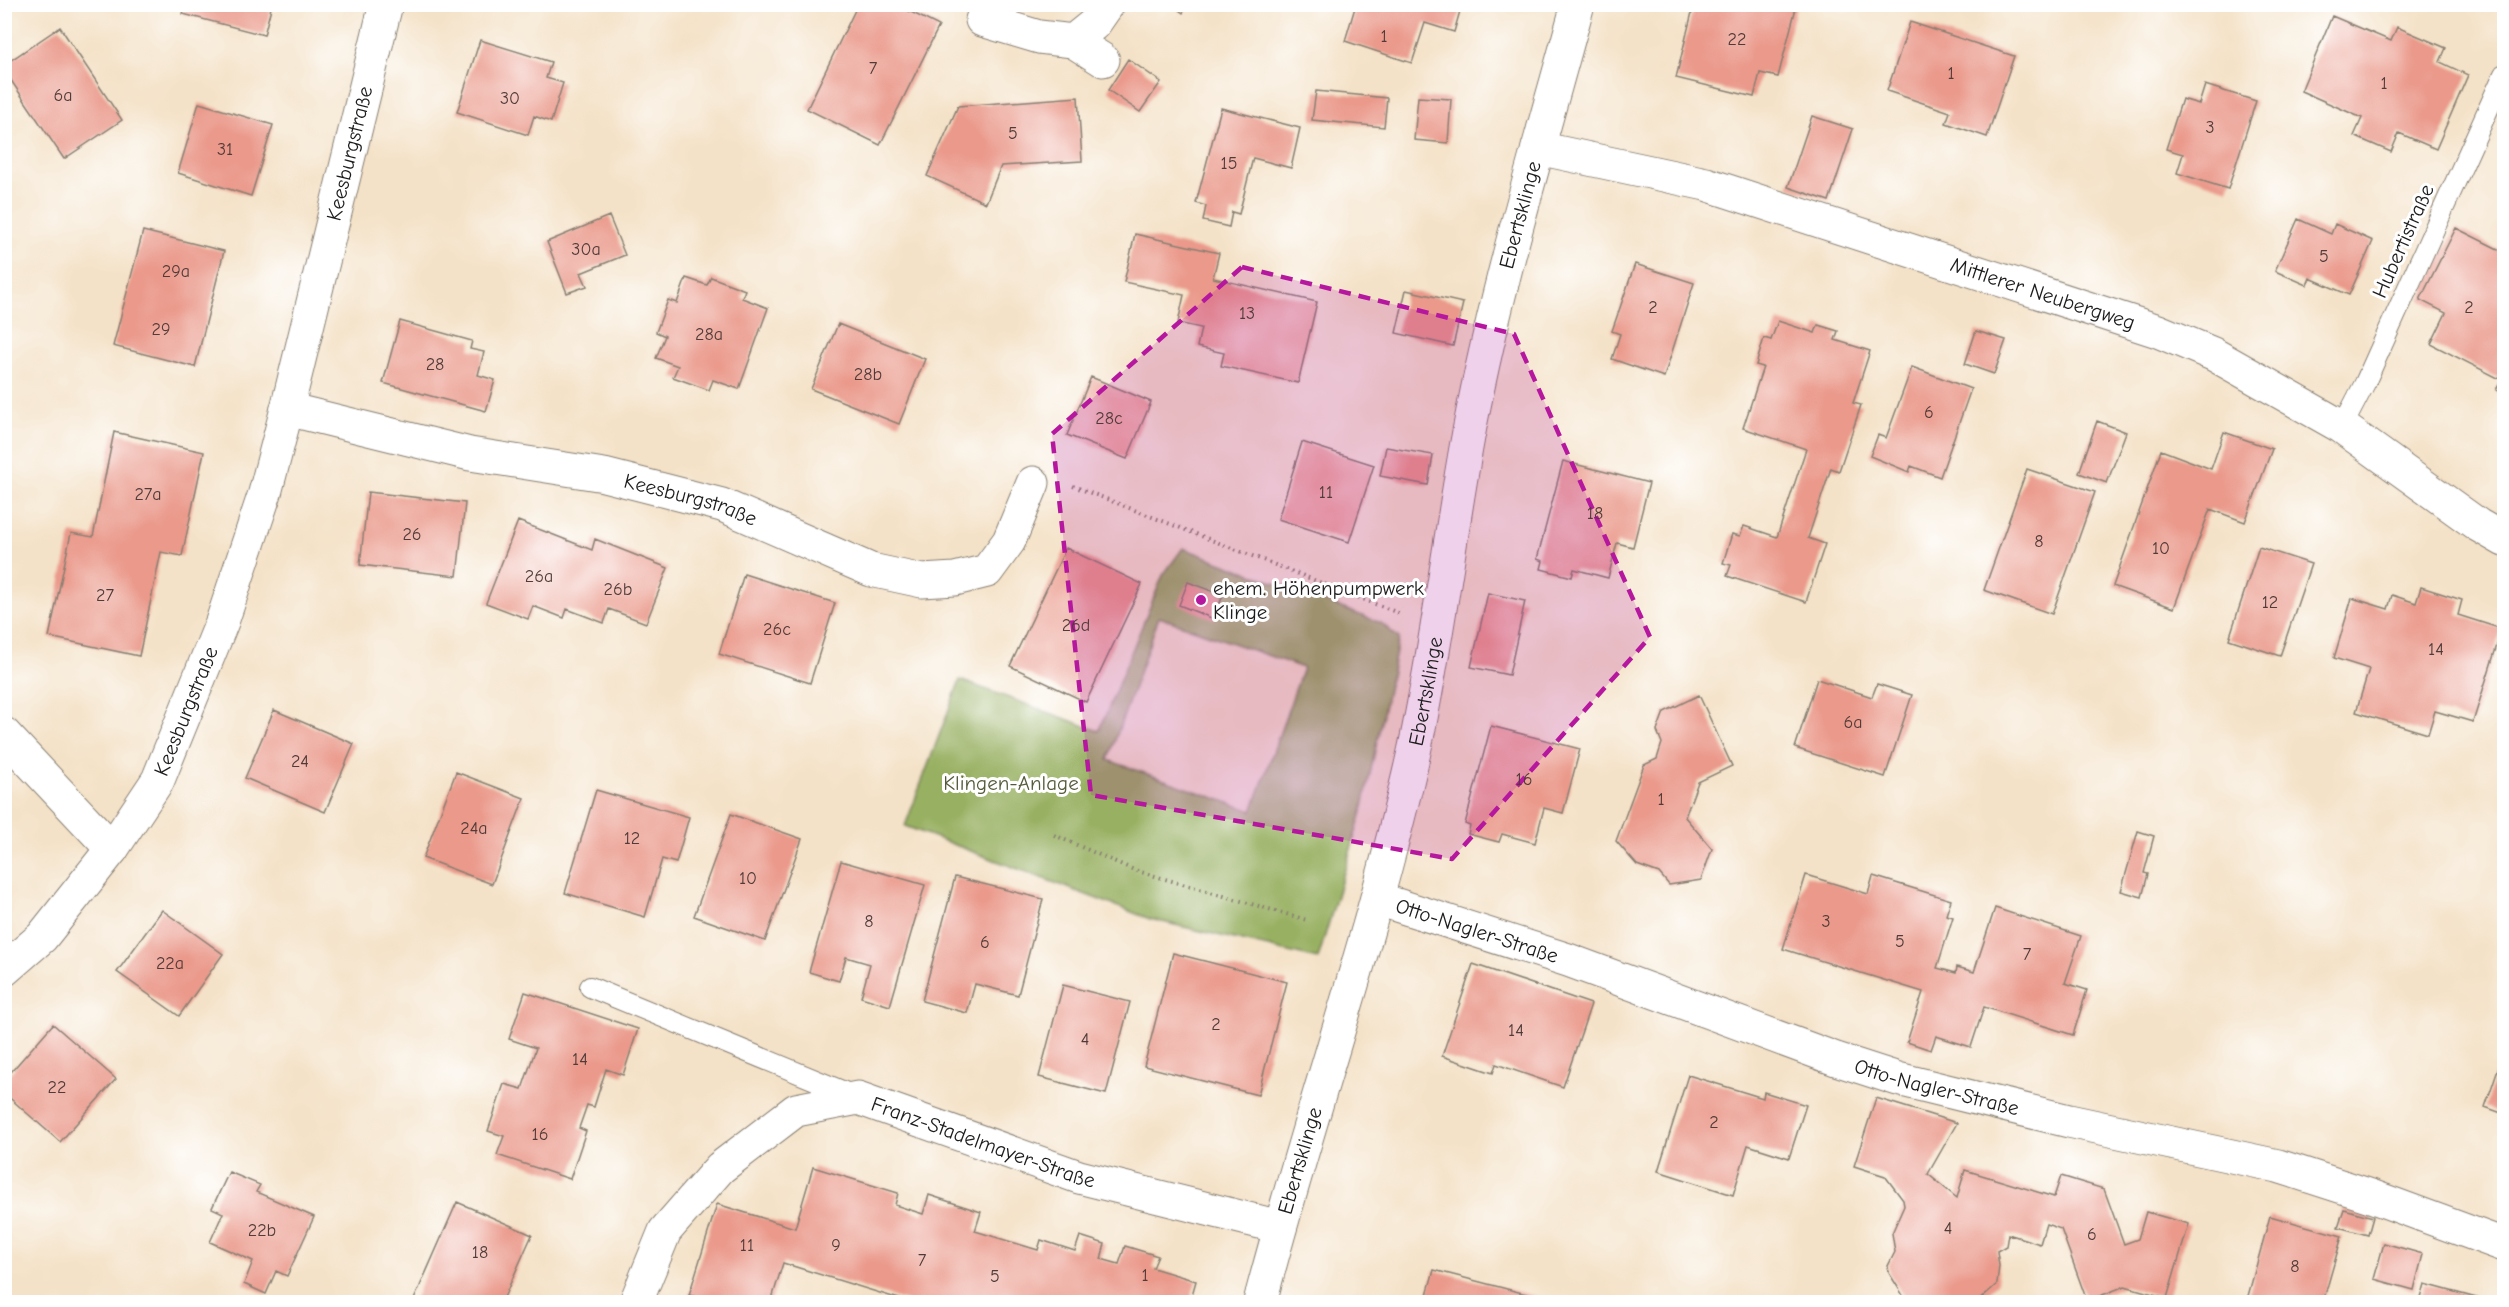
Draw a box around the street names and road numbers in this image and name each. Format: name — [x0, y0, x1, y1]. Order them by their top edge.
street label: Keesburgstraße — [321, 84, 377, 223]
street label: Ebertsklinge — [1494, 158, 1546, 271]
street label: Hubertistraße — [2367, 180, 2439, 302]
street label: Mittlerer Neubergweg — [1947, 252, 2138, 335]
street label: Keesburgstraße — [622, 469, 761, 531]
street label: Ebertsklinge — [1404, 635, 1447, 748]
street label: Keesburgstraße — [149, 643, 223, 779]
street label: Otto-Nagler-Straße — [1393, 893, 1561, 968]
street label: Otto-Nagler-Straße — [1851, 1054, 2022, 1120]
street label: Franz-Stadelmayer-Straße — [868, 1092, 1098, 1193]
street label: Ebertsklinge — [1273, 1104, 1327, 1217]

